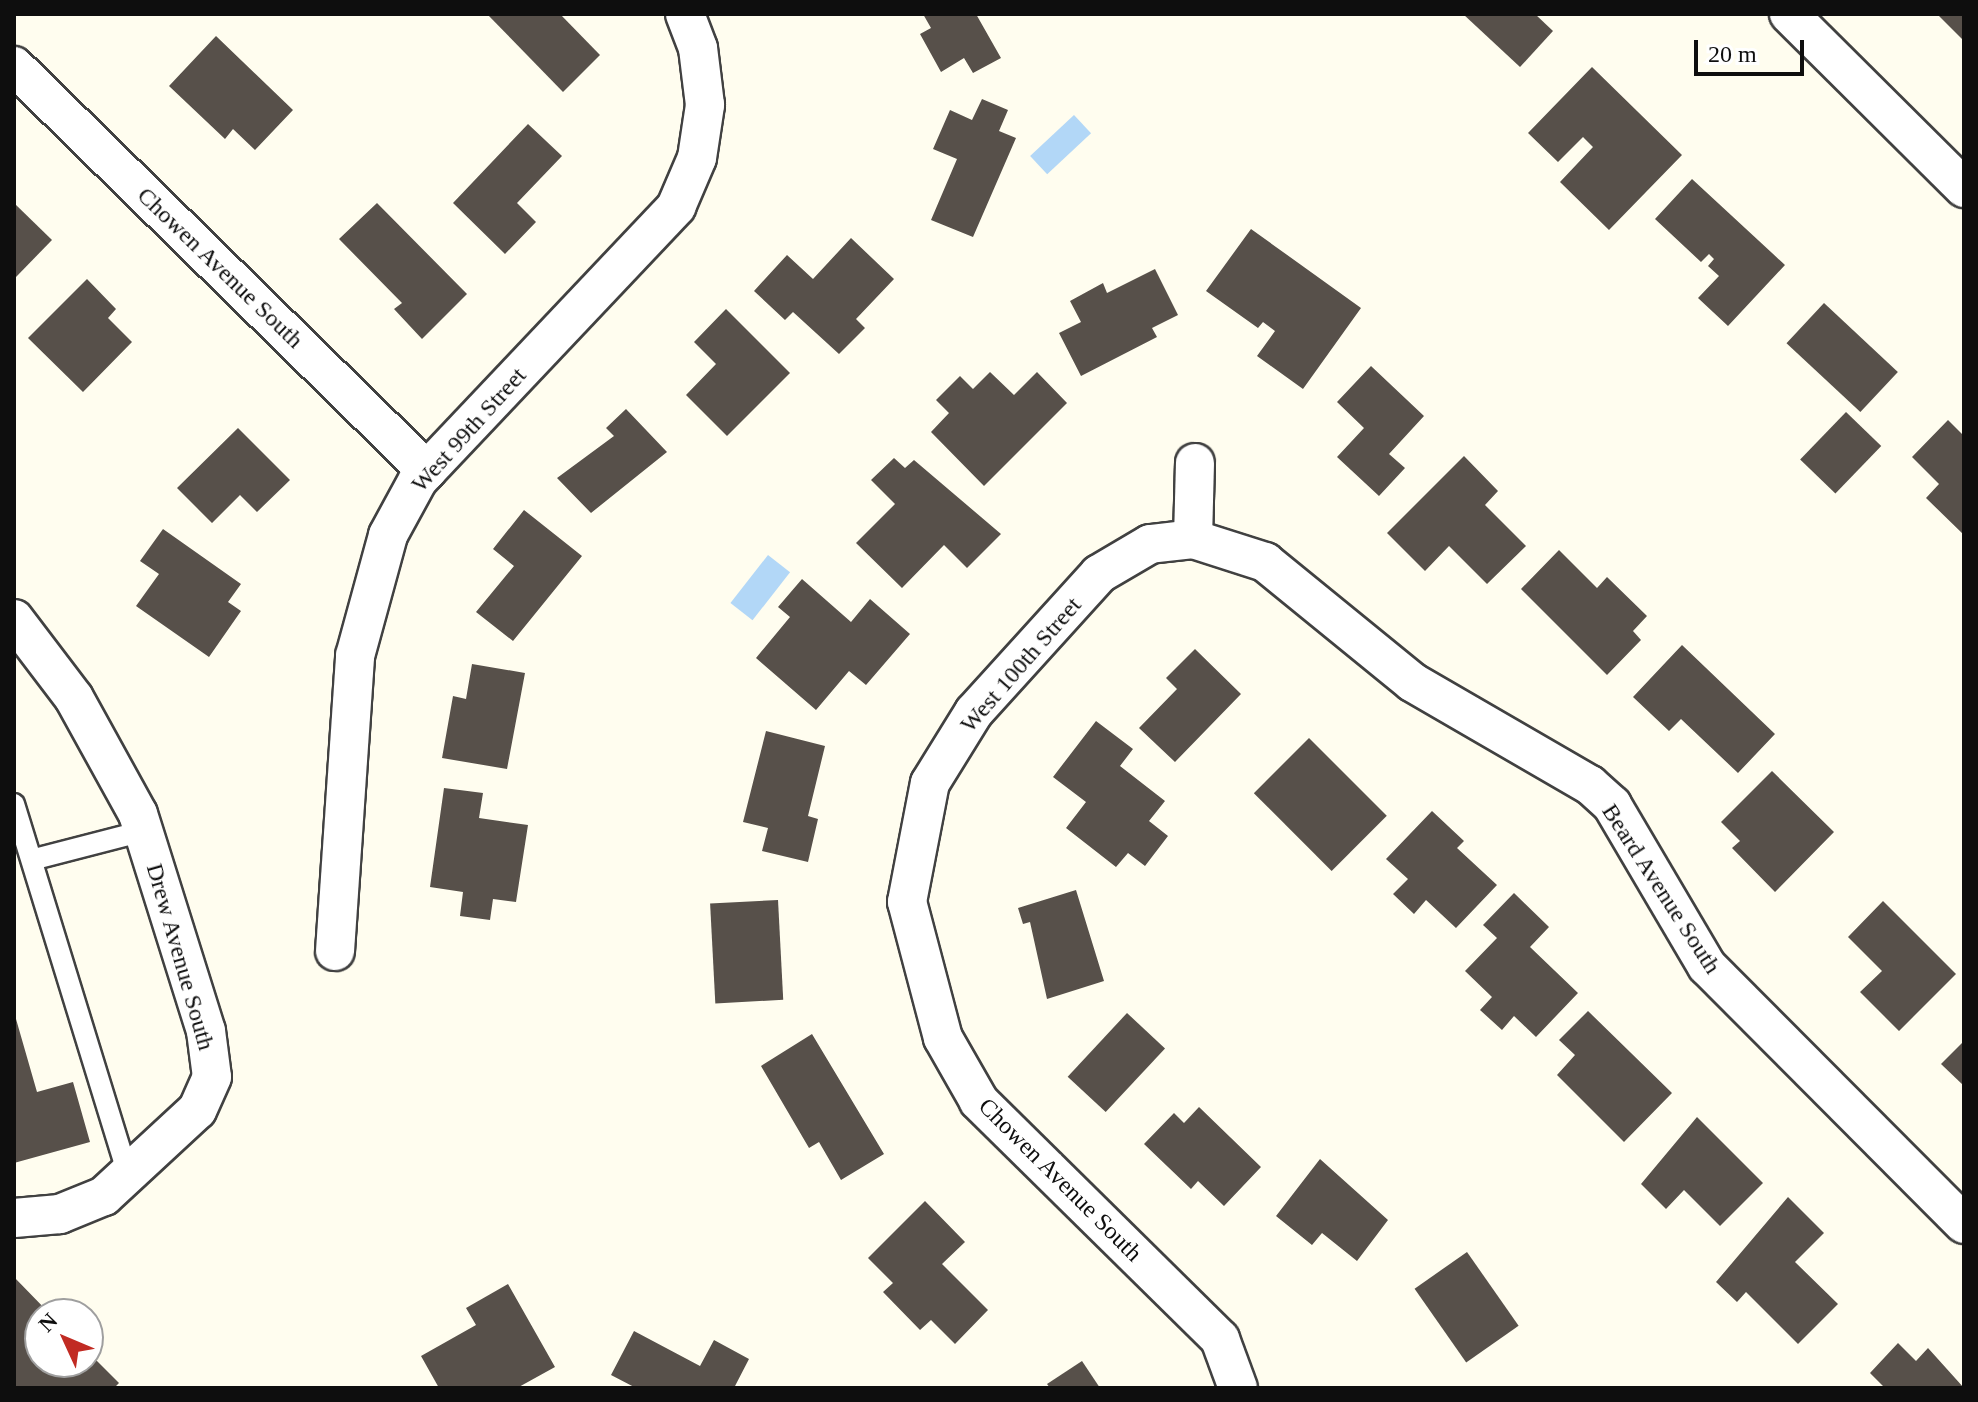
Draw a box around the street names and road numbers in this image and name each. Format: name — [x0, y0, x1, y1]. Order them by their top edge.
street label: Chowen Avenue South — [131, 181, 309, 355]
street label: West 99th Street — [405, 362, 533, 498]
street label: West 100th Street — [954, 591, 1088, 739]
street label: Beard Avenue South — [1595, 798, 1727, 980]
street label: Drew Avenue South — [139, 860, 221, 1054]
street label: Chowen Avenue South — [972, 1092, 1148, 1268]

